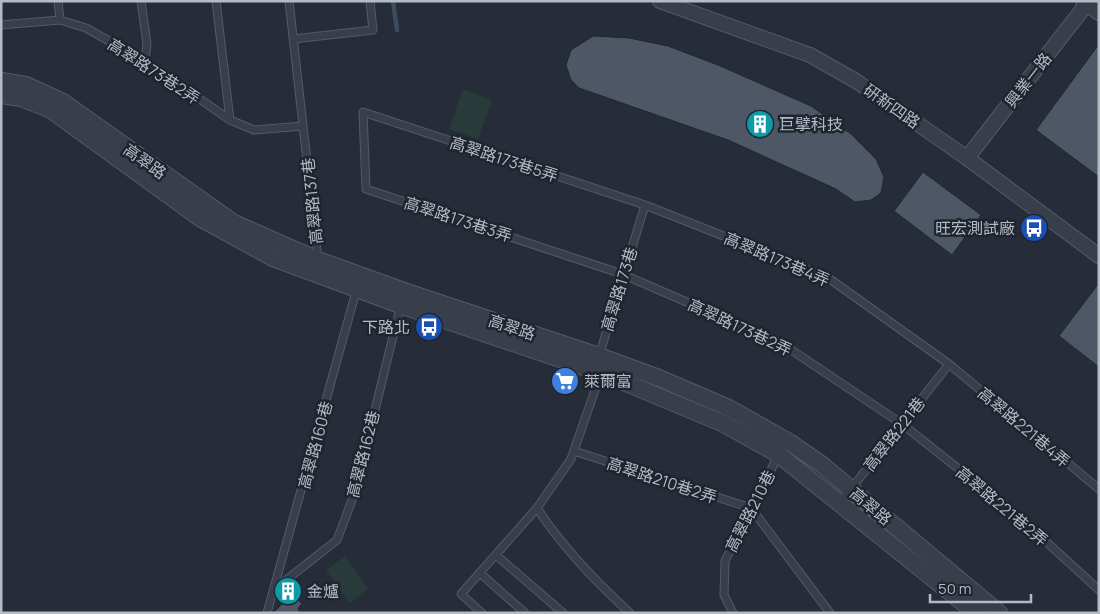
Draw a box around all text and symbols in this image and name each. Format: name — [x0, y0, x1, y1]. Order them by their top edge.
street label: 高翠路73巷2弄 — [104, 33, 204, 109]
street label: 興業一路 — [1000, 48, 1056, 112]
street label: 研新四路 — [859, 79, 925, 133]
building icon: 巨擘科技 — [745, 109, 775, 139]
place label: 巨擘科技 — [779, 113, 843, 135]
street label: 高翠路173巷5弄 — [447, 131, 561, 187]
street label: 高翠路 — [119, 138, 171, 184]
street label: 高翠路137巷 — [297, 157, 327, 245]
street label: 高翠路173巷3弄 — [401, 191, 515, 247]
bus stop icon: 旺宏測試廠 — [1019, 213, 1049, 243]
place label: 旺宏測試廠 — [935, 217, 1015, 239]
street label: 高翠路173巷4弄 — [721, 227, 833, 291]
street label: 高翠路173巷 — [596, 244, 642, 334]
street label: 高翠路173巷2弄 — [684, 293, 796, 361]
street label: 高翠路 — [486, 309, 538, 345]
bus stop icon: 下路北 — [414, 312, 444, 342]
place label: 下路北 — [362, 316, 410, 338]
supermarket icon: 萊爾富 — [550, 366, 580, 396]
place label: 萊爾富 — [584, 370, 632, 392]
street label: 高翠路221巷4弄 — [973, 382, 1075, 472]
street label: 高翠路221巷 — [858, 392, 930, 476]
street label: 高翠路160巷 — [293, 399, 337, 491]
street label: 高翠路162巷 — [342, 408, 384, 500]
street label: 高翠路210巷2弄 — [604, 452, 720, 508]
street label: 高翠路221巷2弄 — [951, 461, 1053, 551]
street label: 高翠路210巷 — [720, 466, 780, 556]
street label: 高翠路 — [846, 482, 896, 530]
scale bar — [930, 572, 1031, 604]
building icon: 金爐 — [273, 576, 303, 606]
text: 50 m — [938, 578, 972, 599]
place label: 金爐 — [307, 580, 339, 602]

